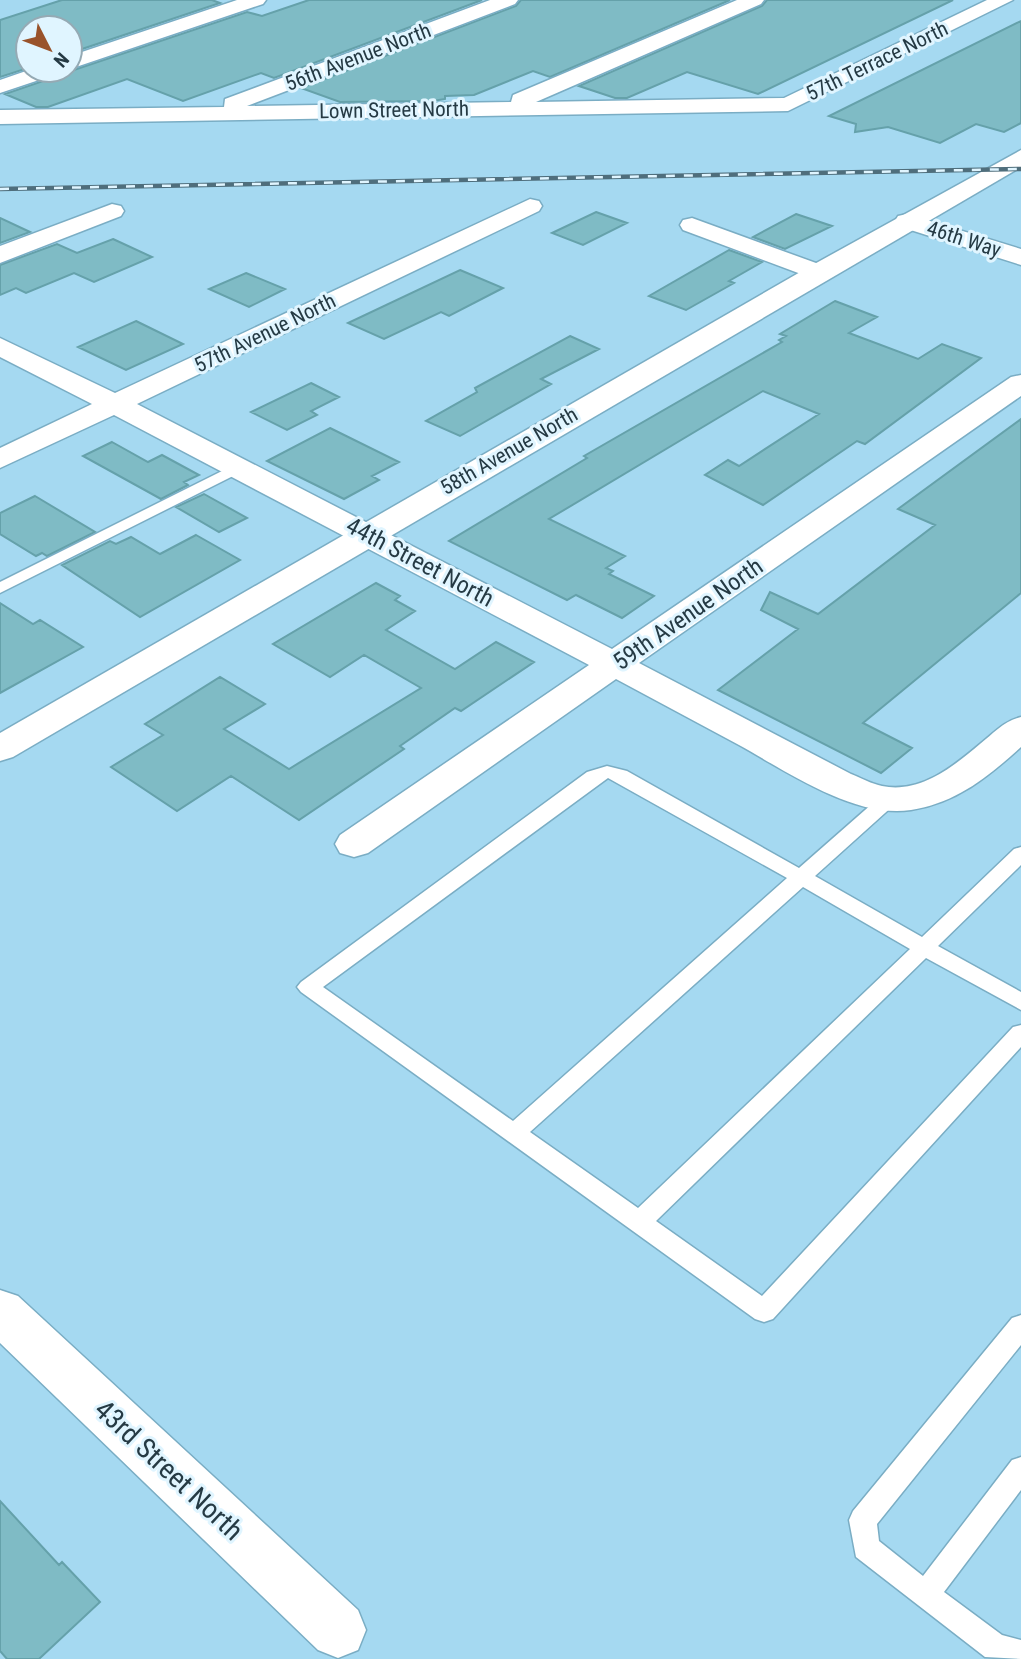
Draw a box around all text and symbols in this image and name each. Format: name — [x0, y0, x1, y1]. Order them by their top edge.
north arrow — [14, 14, 84, 84]
street label: 57th Terrace North — [802, 16, 952, 106]
street label: 56th Avenue North — [282, 18, 434, 96]
text: N — [49, 48, 74, 72]
street label: Lown Street North — [319, 97, 469, 123]
street label: 46th Way — [924, 216, 1004, 262]
street label: 57th Avenue North — [191, 288, 339, 378]
street label: 58th Avenue North — [436, 402, 582, 500]
street label: 44th Street North — [341, 511, 499, 613]
street label: 59th Avenue North — [608, 552, 768, 676]
street label: 43rd Street North — [88, 1393, 250, 1547]

